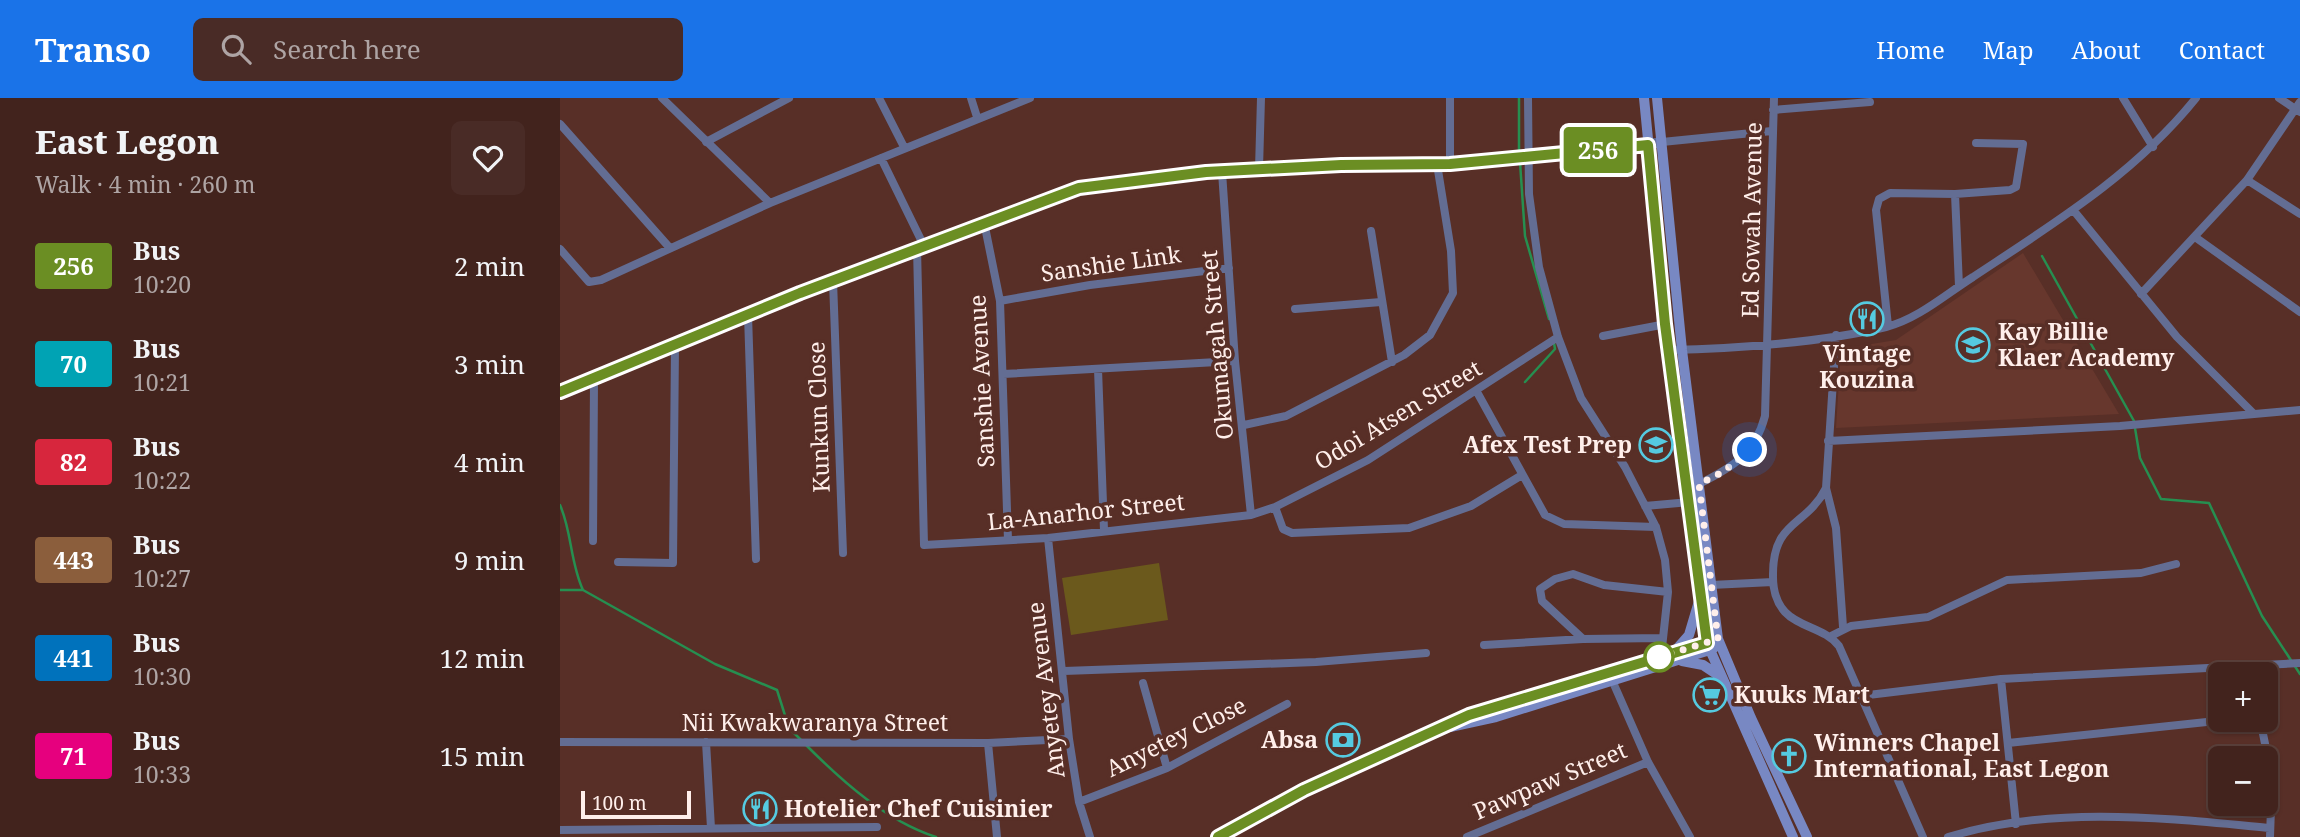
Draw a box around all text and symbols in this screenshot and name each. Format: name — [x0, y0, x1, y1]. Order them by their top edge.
search box — [193, 18, 683, 81]
text: Transo — [35, 27, 151, 72]
icon: search — [217, 30, 255, 68]
text: Search here — [273, 31, 421, 67]
text: Home — [1876, 33, 1945, 66]
text: Map — [1983, 33, 2034, 66]
text: About — [2072, 33, 2141, 66]
text: Contact — [2179, 33, 2265, 66]
text: East Legon — [35, 119, 219, 164]
button: heart — [451, 121, 525, 195]
street label: Ed Sowah Avenue — [1733, 122, 1769, 318]
line badge: 256 — [1558, 127, 1638, 173]
text: 256 — [1578, 133, 1618, 166]
text: Walk · 4 min · 260 m — [35, 168, 255, 200]
text: Bus — [133, 232, 180, 268]
street label: Sanshie Link — [1039, 237, 1183, 289]
text: 2 min — [454, 248, 525, 284]
text: 256 — [53, 249, 94, 282]
street label: Okumagah Street — [1192, 249, 1240, 441]
text: 10:20 — [133, 268, 191, 300]
street label: Sanshie Avenue — [960, 294, 1002, 468]
restaurant icon: Vintage Kouzina — [1848, 300, 1886, 338]
place label: Kay Billie Klaer Academy — [1998, 315, 2175, 373]
school or university icon: Kay Billie Klaer Academy — [1954, 326, 1992, 364]
text: Bus — [133, 330, 180, 366]
place label: Vintage Kouzina — [1819, 337, 1915, 395]
street label: Kunkun Close — [799, 341, 837, 493]
text: 3 min — [454, 346, 525, 382]
text: 70 — [60, 347, 87, 380]
street label: Odoi Atsen Street — [1308, 352, 1487, 477]
text: 10:21 — [133, 366, 191, 398]
school or university icon: Afex Test Prep — [1637, 426, 1675, 464]
text: Bus — [133, 428, 180, 464]
place label: Afex Test Prep — [1463, 428, 1632, 460]
your location — [1732, 432, 1767, 467]
text: 4 min — [454, 444, 525, 480]
text: 82 — [60, 445, 87, 478]
text: 10:22 — [133, 464, 191, 496]
street label: La-Anarhor Street — [986, 485, 1186, 537]
text: Bus — [133, 526, 180, 562]
text: 9 min — [454, 542, 525, 578]
text: 443 — [53, 543, 94, 576]
text: 10:27 — [133, 562, 191, 594]
street label: Anyetey Avenue — [1018, 600, 1072, 780]
text: Bus — [133, 624, 180, 660]
text: 12 min — [440, 640, 525, 676]
text: 441 — [53, 641, 94, 674]
unlabelled marker — [1644, 642, 1674, 672]
text: 10:30 — [133, 660, 191, 692]
map controls — [2208, 662, 2278, 816]
button: + — [2208, 662, 2278, 732]
supermarket icon: Kuuks Mart — [1691, 676, 1729, 714]
place label: Kuuks Mart — [1734, 678, 1870, 710]
street label: Anyetey Close — [1100, 688, 1251, 784]
street label: Nii Kwakwaranya Street — [682, 706, 948, 738]
bank icon: Absa — [1324, 721, 1362, 759]
text: Bus — [133, 722, 180, 758]
place label: Absa — [1261, 723, 1318, 755]
place label: Winners Chapel International, East Legon — [1814, 726, 2109, 784]
street label: Pawpaw Street — [1468, 733, 1631, 827]
church icon: Winners Chapel International, East Legon — [1770, 737, 1808, 775]
text: 15 min — [440, 738, 525, 774]
text: 71 — [60, 739, 87, 772]
button: − — [2208, 746, 2278, 816]
text: 10:33 — [133, 758, 191, 790]
scale bar — [581, 788, 691, 820]
text: 100 m — [592, 790, 647, 816]
restaurant icon: Hotelier Chef Cuisinier — [741, 790, 779, 828]
place label: Hotelier Chef Cuisinier — [784, 792, 1053, 824]

